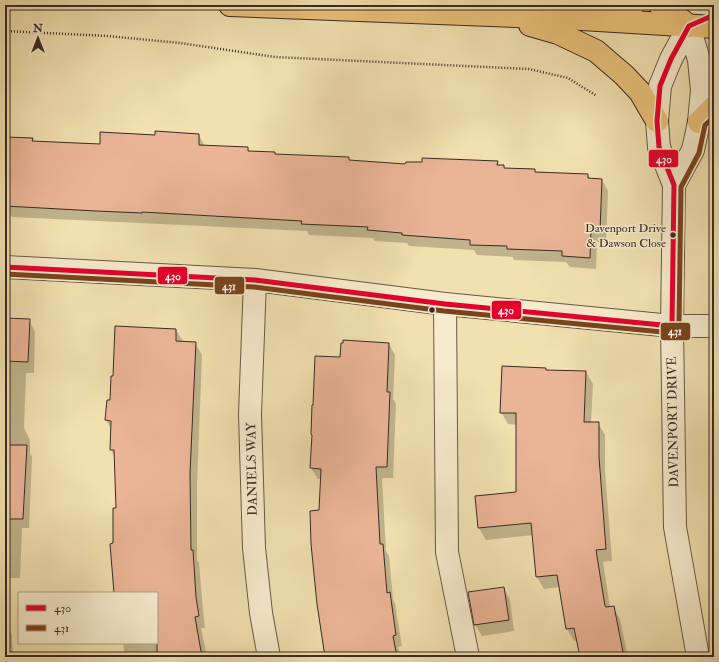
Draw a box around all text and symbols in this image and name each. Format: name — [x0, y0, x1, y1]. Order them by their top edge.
north arrow — [18, 18, 58, 58]
text: N — [32, 22, 44, 35]
line badge: 430 — [648, 149, 679, 168]
text: 430 — [655, 153, 672, 167]
place label: Davenport Drive & Dawson Close — [585, 221, 666, 251]
marker: Davenport Drive & Dawson Close — [668, 230, 678, 240]
line badge: 430 — [157, 266, 188, 285]
text: 430 — [164, 270, 181, 284]
line badge: 431 — [214, 276, 245, 295]
text: 431 — [221, 280, 236, 294]
line badge: 430 — [491, 300, 522, 320]
text: 430 — [497, 304, 514, 318]
unlabelled marker — [427, 305, 437, 315]
line badge: 431 — [660, 322, 691, 341]
text: 431 — [667, 325, 682, 339]
street label: DAVENPORT DRIVE — [664, 356, 682, 488]
street label: DANIELS WAY — [243, 421, 261, 516]
legend — [18, 592, 158, 644]
text: 430 — [54, 601, 71, 616]
text: 431 — [54, 621, 69, 636]

